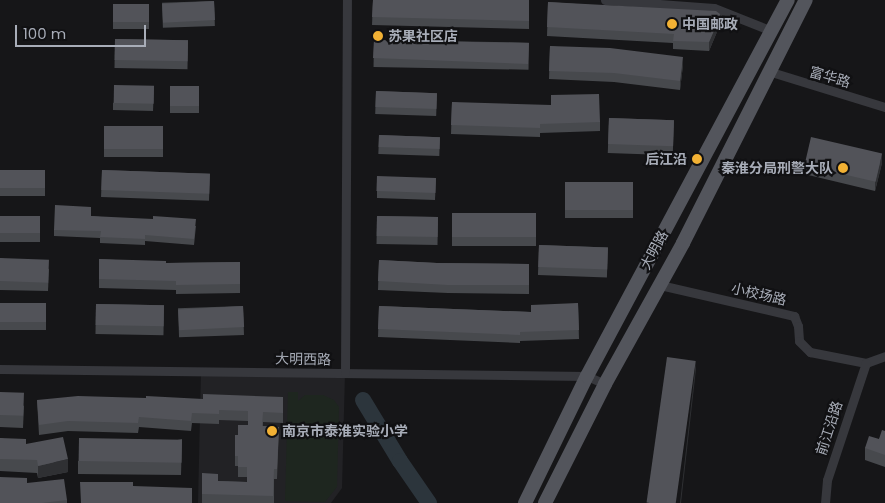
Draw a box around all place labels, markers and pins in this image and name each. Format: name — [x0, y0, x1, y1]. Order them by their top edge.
place label: 中国邮政 — [682, 16, 738, 32]
marker: 中国邮政 — [666, 18, 678, 30]
place label: 苏果社区店 — [388, 28, 458, 44]
marker: 苏果社区店 — [372, 30, 384, 42]
place label: 后江沿 — [645, 151, 687, 167]
marker: 后江沿 — [691, 153, 703, 165]
place label: 秦淮分局刑警大队 — [721, 160, 833, 176]
marker: 秦淮分局刑警大队 — [837, 162, 849, 174]
place label: 南京市泰淮实验小学 — [282, 423, 408, 439]
marker: 南京市泰淮实验小学 — [266, 425, 278, 437]

